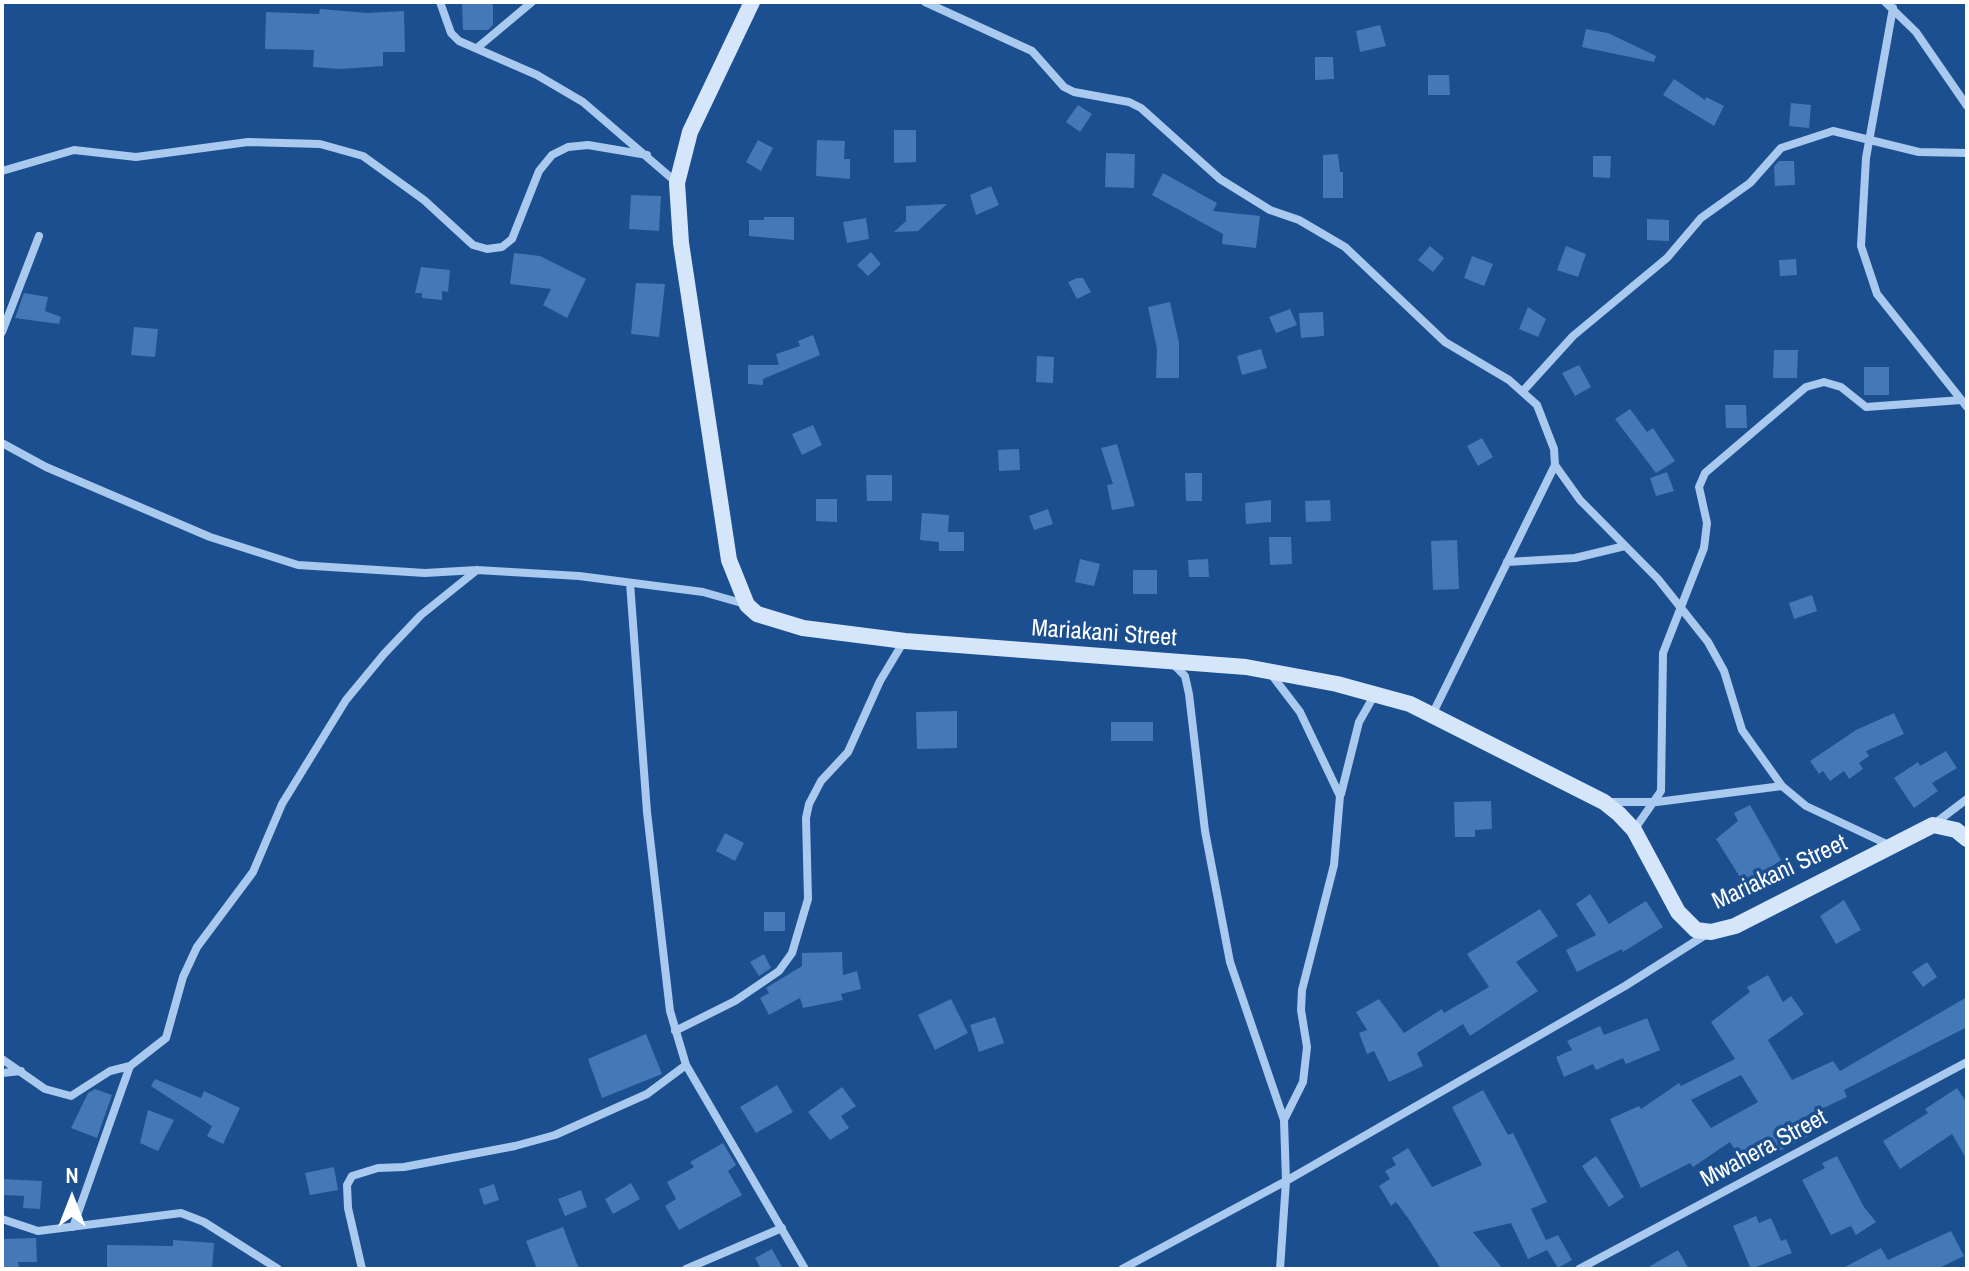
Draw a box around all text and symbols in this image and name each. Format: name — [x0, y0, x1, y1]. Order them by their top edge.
street label: Mariakani Street — [1030, 615, 1178, 653]
street label: Mariakani Street — [1708, 829, 1852, 917]
street label: Mwahera Street — [1696, 1104, 1832, 1194]
north arrow — [32, 1159, 112, 1239]
text: N — [65, 1160, 79, 1190]

